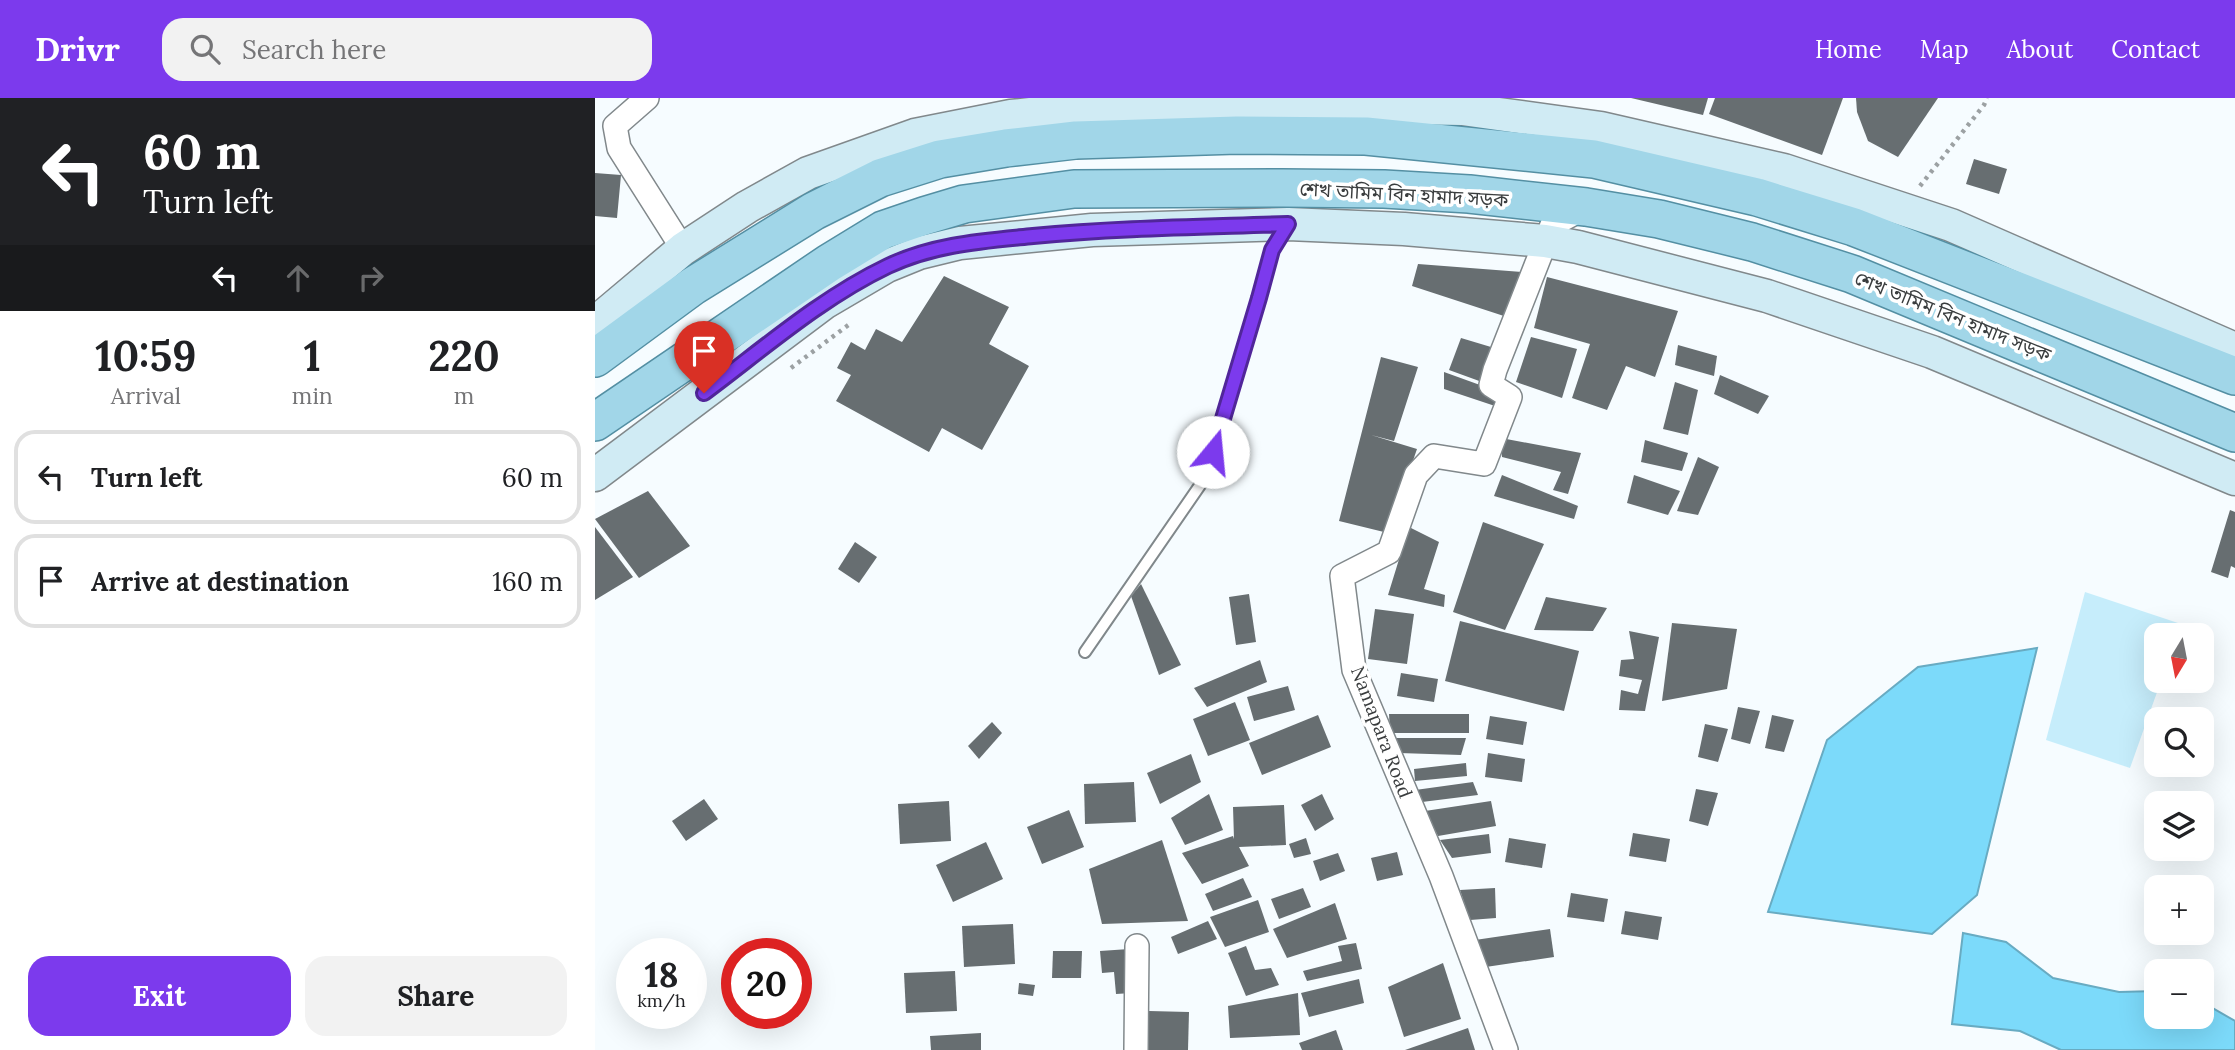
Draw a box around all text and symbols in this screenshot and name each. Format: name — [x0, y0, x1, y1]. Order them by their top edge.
search box — [162, 18, 652, 81]
text: Drivr — [35, 28, 120, 70]
icon: search — [186, 30, 224, 68]
text: Search here — [242, 33, 386, 66]
text: Home — [1815, 34, 1882, 65]
text: Map — [1920, 34, 1969, 65]
text: About — [2007, 34, 2073, 65]
text: Contact — [2111, 34, 2200, 65]
text: 60 m — [143, 120, 260, 182]
icon: left — [28, 126, 119, 217]
street label: শেখ তামিম বিন হামাদ সড়ক — [1299, 177, 1510, 211]
text: Turn left — [143, 181, 273, 222]
icon: left — [206, 259, 244, 297]
icon: ahead — [279, 259, 317, 297]
icon: right — [352, 259, 390, 297]
street label: শেখ তামিম বিন হামাদ সড়ক — [1851, 266, 2055, 367]
pin — [674, 321, 734, 393]
text: 10:59 — [95, 329, 196, 383]
text: 1 — [304, 329, 321, 383]
text: 220 — [428, 329, 500, 383]
icon: arrive — [685, 332, 723, 370]
text: Arrival — [111, 381, 181, 410]
text: min — [292, 381, 333, 410]
text: m — [454, 381, 474, 410]
position arrow — [1176, 415, 1250, 489]
icon: left — [32, 458, 70, 496]
text: Turn left — [91, 461, 202, 494]
text: 60 m — [502, 461, 563, 494]
icon: arrive — [32, 562, 70, 600]
text: Arrive at destination — [91, 565, 349, 598]
text: 160 m — [492, 565, 563, 598]
north arrow — [2144, 623, 2214, 693]
map controls — [2144, 623, 2214, 1029]
street label: Namapara Road — [1346, 663, 1418, 801]
button: search — [2144, 707, 2214, 777]
button: layers — [2144, 791, 2214, 861]
button: + — [2144, 875, 2214, 945]
speed limit sign: 20 — [721, 938, 812, 1029]
text: 18 — [644, 952, 679, 997]
button: Exit — [28, 956, 291, 1036]
button: Share — [305, 956, 567, 1036]
button: − — [2144, 959, 2214, 1029]
text: km/h — [637, 989, 686, 1012]

